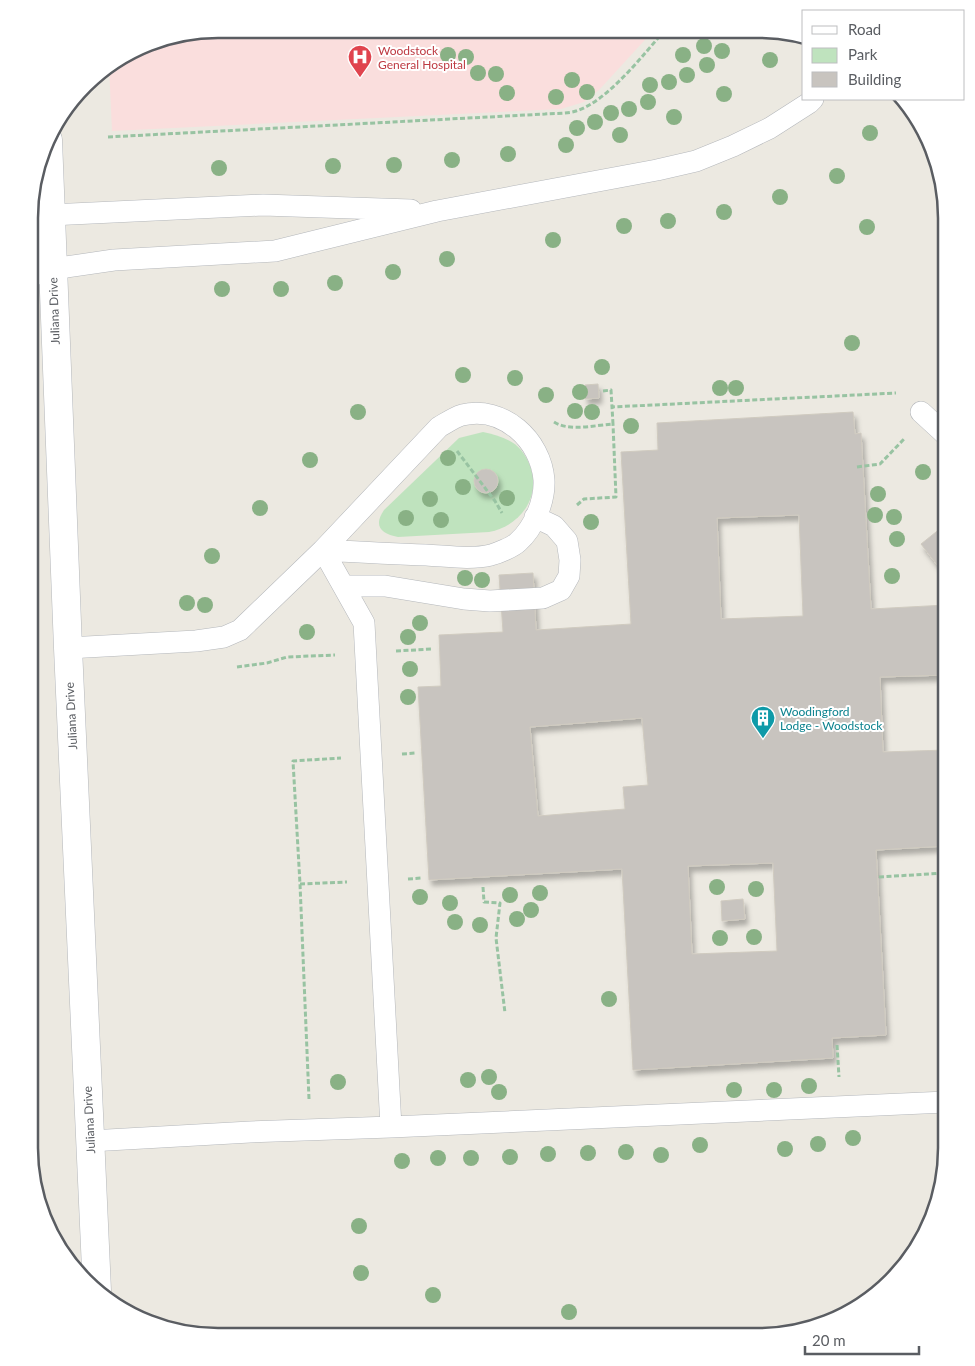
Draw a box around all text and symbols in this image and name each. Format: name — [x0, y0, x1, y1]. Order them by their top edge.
legend — [802, 10, 965, 100]
text: Road — [848, 20, 881, 38]
place label: Woodstock General Hospital — [378, 43, 466, 72]
hospital icon: Woodstock General Hospital — [347, 44, 373, 78]
text: Park — [848, 45, 878, 63]
text: Building — [848, 70, 901, 88]
street label: Juliana Drive — [45, 277, 63, 345]
street label: Juliana Drive — [62, 682, 80, 750]
place label: Woodingford Lodge - Woodstock — [780, 704, 883, 733]
building icon: Woodingford Lodge - Woodstock — [750, 705, 776, 739]
street label: Juliana Drive — [80, 1086, 98, 1154]
scale bar — [805, 1324, 919, 1356]
text: 20 m — [812, 1331, 846, 1349]

